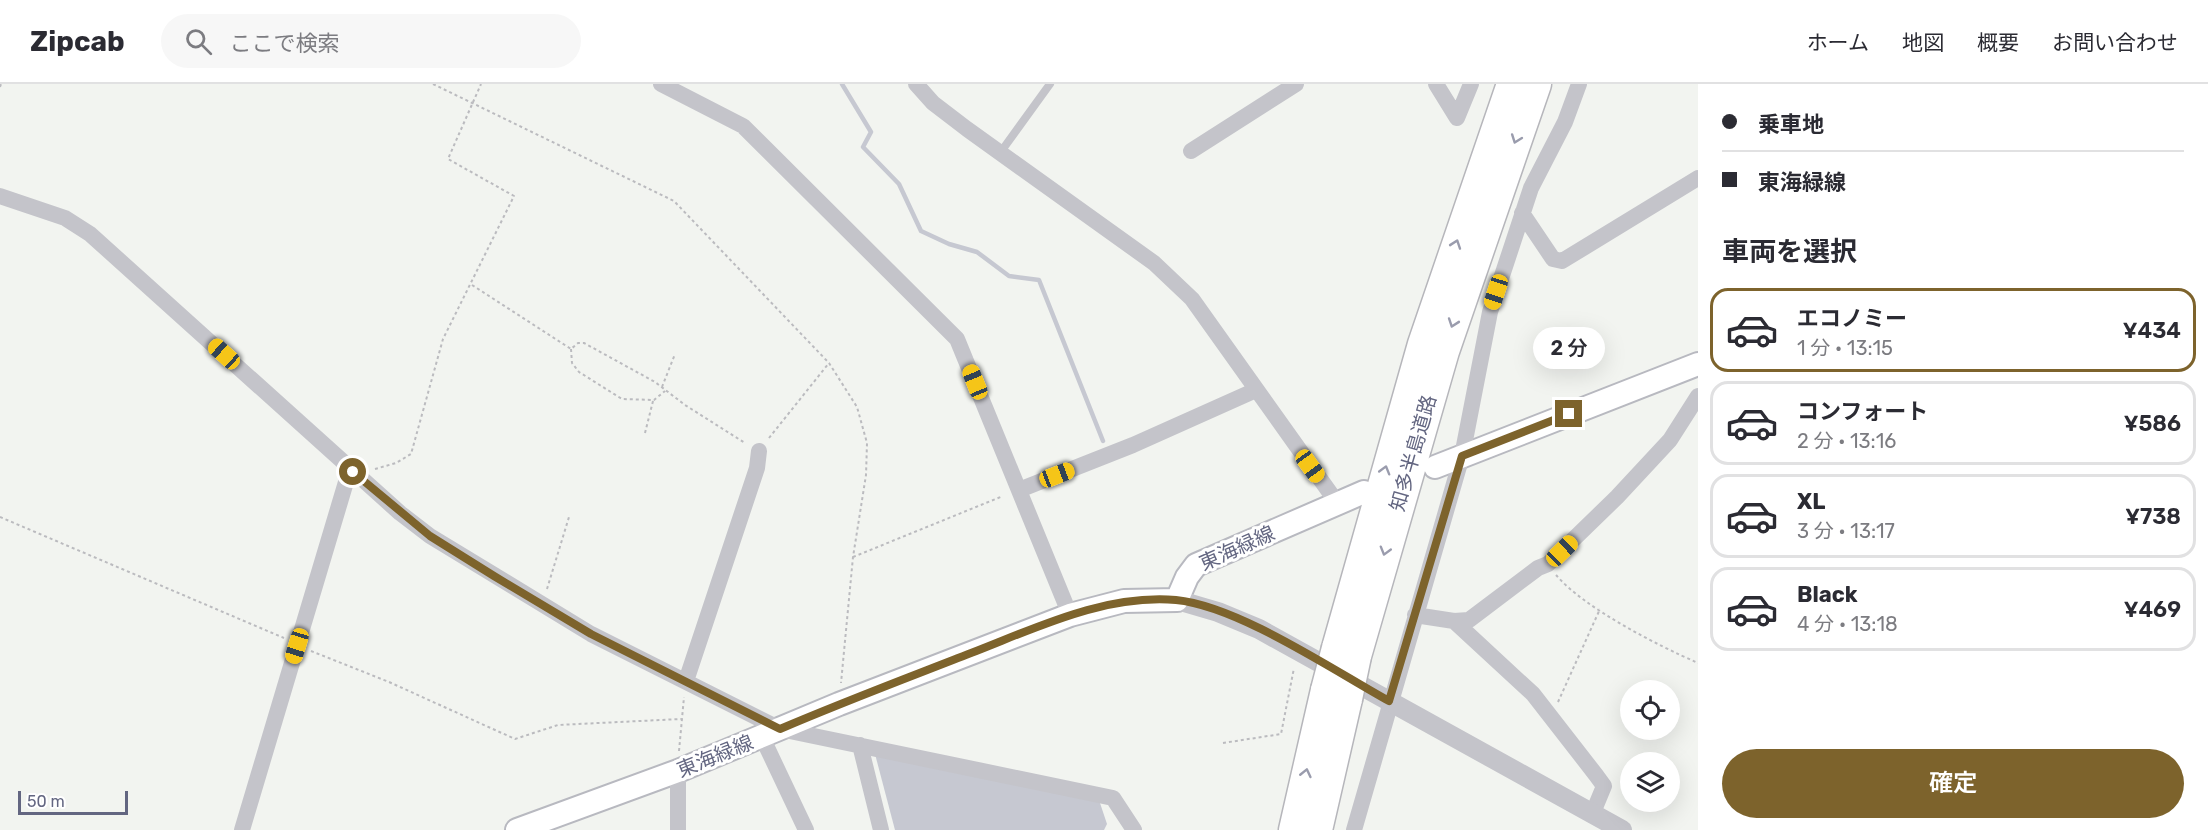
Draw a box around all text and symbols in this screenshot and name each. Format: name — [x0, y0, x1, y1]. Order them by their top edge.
search box — [161, 14, 581, 68]
text: Zipcab — [30, 25, 125, 58]
icon: search — [182, 25, 215, 58]
text: ここで検索 — [230, 30, 340, 57]
text: ホーム — [1807, 30, 1869, 55]
text: 地図 — [1902, 30, 1944, 55]
text: 概要 — [1977, 30, 2019, 55]
text: お問い合わせ — [2052, 30, 2178, 55]
text: 乗車地 — [1758, 111, 1824, 138]
one-way arrow — [1511, 133, 1524, 144]
text: 東海緑線 — [1758, 169, 1846, 196]
text: 車両を選択 — [1722, 236, 1857, 268]
one-way arrow — [1449, 239, 1462, 250]
car — [1482, 272, 1510, 312]
icon: car — [1725, 303, 1779, 357]
text: エコノミー — [1797, 305, 1907, 332]
text: ¥434 — [2123, 317, 2181, 344]
one-way arrow — [1448, 318, 1460, 328]
callout: 2 分 — [1533, 327, 1605, 369]
car — [205, 335, 243, 373]
text: 2 分 — [1550, 336, 1588, 360]
text: 1 分 · 13:15 — [1797, 336, 1893, 360]
car — [960, 362, 990, 402]
street label: 知多半島道路 — [1385, 392, 1441, 514]
icon: car — [1725, 396, 1779, 450]
text: コンフォート — [1797, 398, 1928, 425]
route end — [1555, 400, 1582, 427]
text: ¥586 — [2124, 410, 2181, 437]
text: 2 分 · 13:16 — [1797, 429, 1896, 453]
car — [1292, 446, 1328, 486]
route start — [339, 458, 366, 485]
car — [1037, 460, 1077, 490]
one-way arrow — [1378, 465, 1391, 475]
text: XL — [1797, 488, 1825, 515]
icon: car — [1725, 489, 1779, 543]
text: ¥738 — [2125, 503, 2181, 530]
text: 3 分 · 13:17 — [1797, 519, 1895, 543]
street label: 東海緑線 — [1196, 521, 1278, 575]
car — [1543, 532, 1581, 570]
one-way arrow — [1380, 545, 1392, 555]
text: Black — [1797, 581, 1858, 608]
icon: car — [1725, 582, 1779, 636]
text: ¥469 — [2124, 596, 2181, 623]
text: 4 分 · 13:18 — [1797, 612, 1898, 636]
car — [283, 626, 311, 666]
map controls — [1620, 680, 1680, 812]
button: locate — [1620, 680, 1680, 740]
street label: 東海緑線 — [673, 730, 757, 782]
button: 確定 — [1722, 749, 2184, 818]
button: layers — [1620, 752, 1680, 812]
one-way arrow — [1299, 768, 1312, 778]
scale bar — [18, 788, 128, 816]
text: 50 m — [27, 792, 65, 811]

